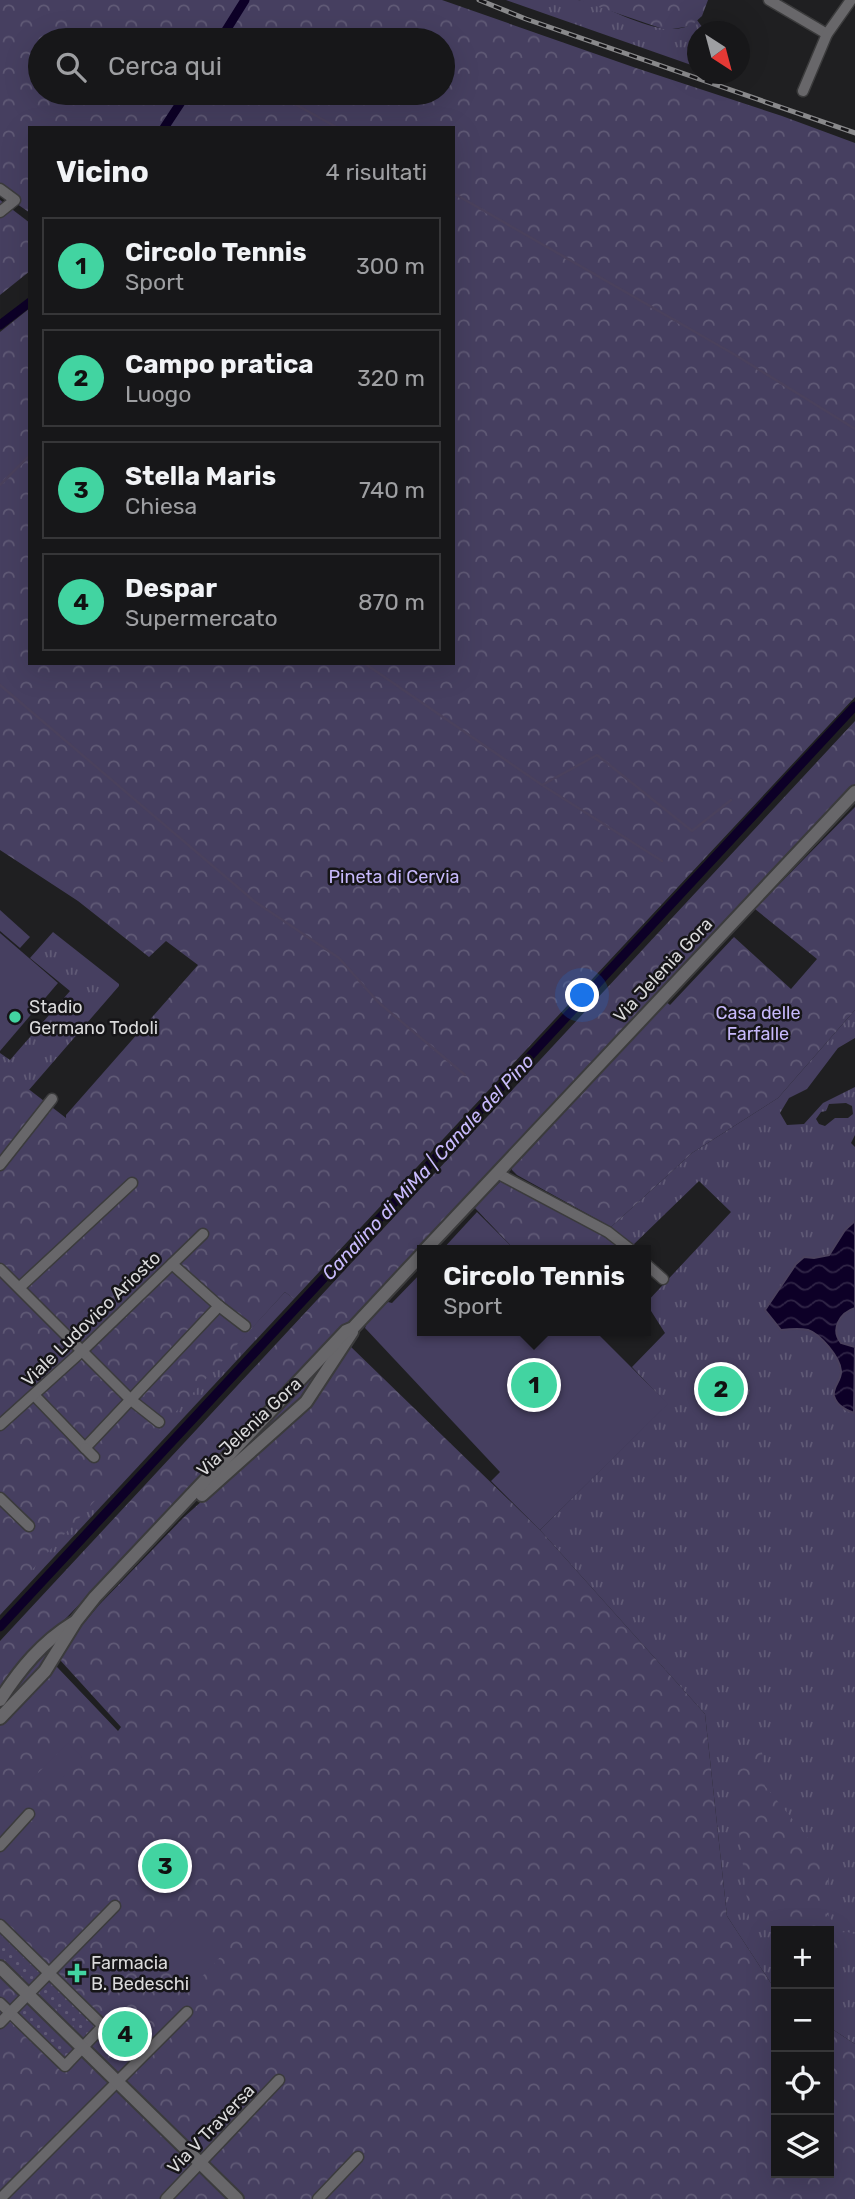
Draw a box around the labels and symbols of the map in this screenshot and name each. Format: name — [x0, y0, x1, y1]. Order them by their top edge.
north arrow — [687, 21, 750, 84]
park label: Pineta di Cervia — [329, 866, 459, 888]
street label: Via Jelenia Gora — [609, 913, 717, 1027]
your location — [565, 978, 599, 1012]
place label: Stadio Germano Todoli — [29, 996, 158, 1039]
park label: Casa delle Farfalle — [715, 1002, 801, 1045]
marker: Stadio Germano Todoli — [7, 1009, 23, 1025]
water label: Canalino di MiMa | Canale del Pino — [317, 1049, 539, 1285]
street label: Viale Ludovico Ariosto — [17, 1247, 165, 1391]
pin: 1 — [511, 1359, 557, 1411]
pin: 2 — [698, 1363, 744, 1415]
street label: Via Jelenia Gora — [192, 1373, 306, 1481]
pin: 3 — [142, 1840, 188, 1892]
place label: Farmacia B. Bedeschi — [91, 1952, 189, 1995]
marker: Farmacia B. Bedeschi — [69, 1965, 85, 1981]
pin: 4 — [102, 2008, 148, 2060]
street label: Via V Traversa — [163, 2080, 259, 2178]

